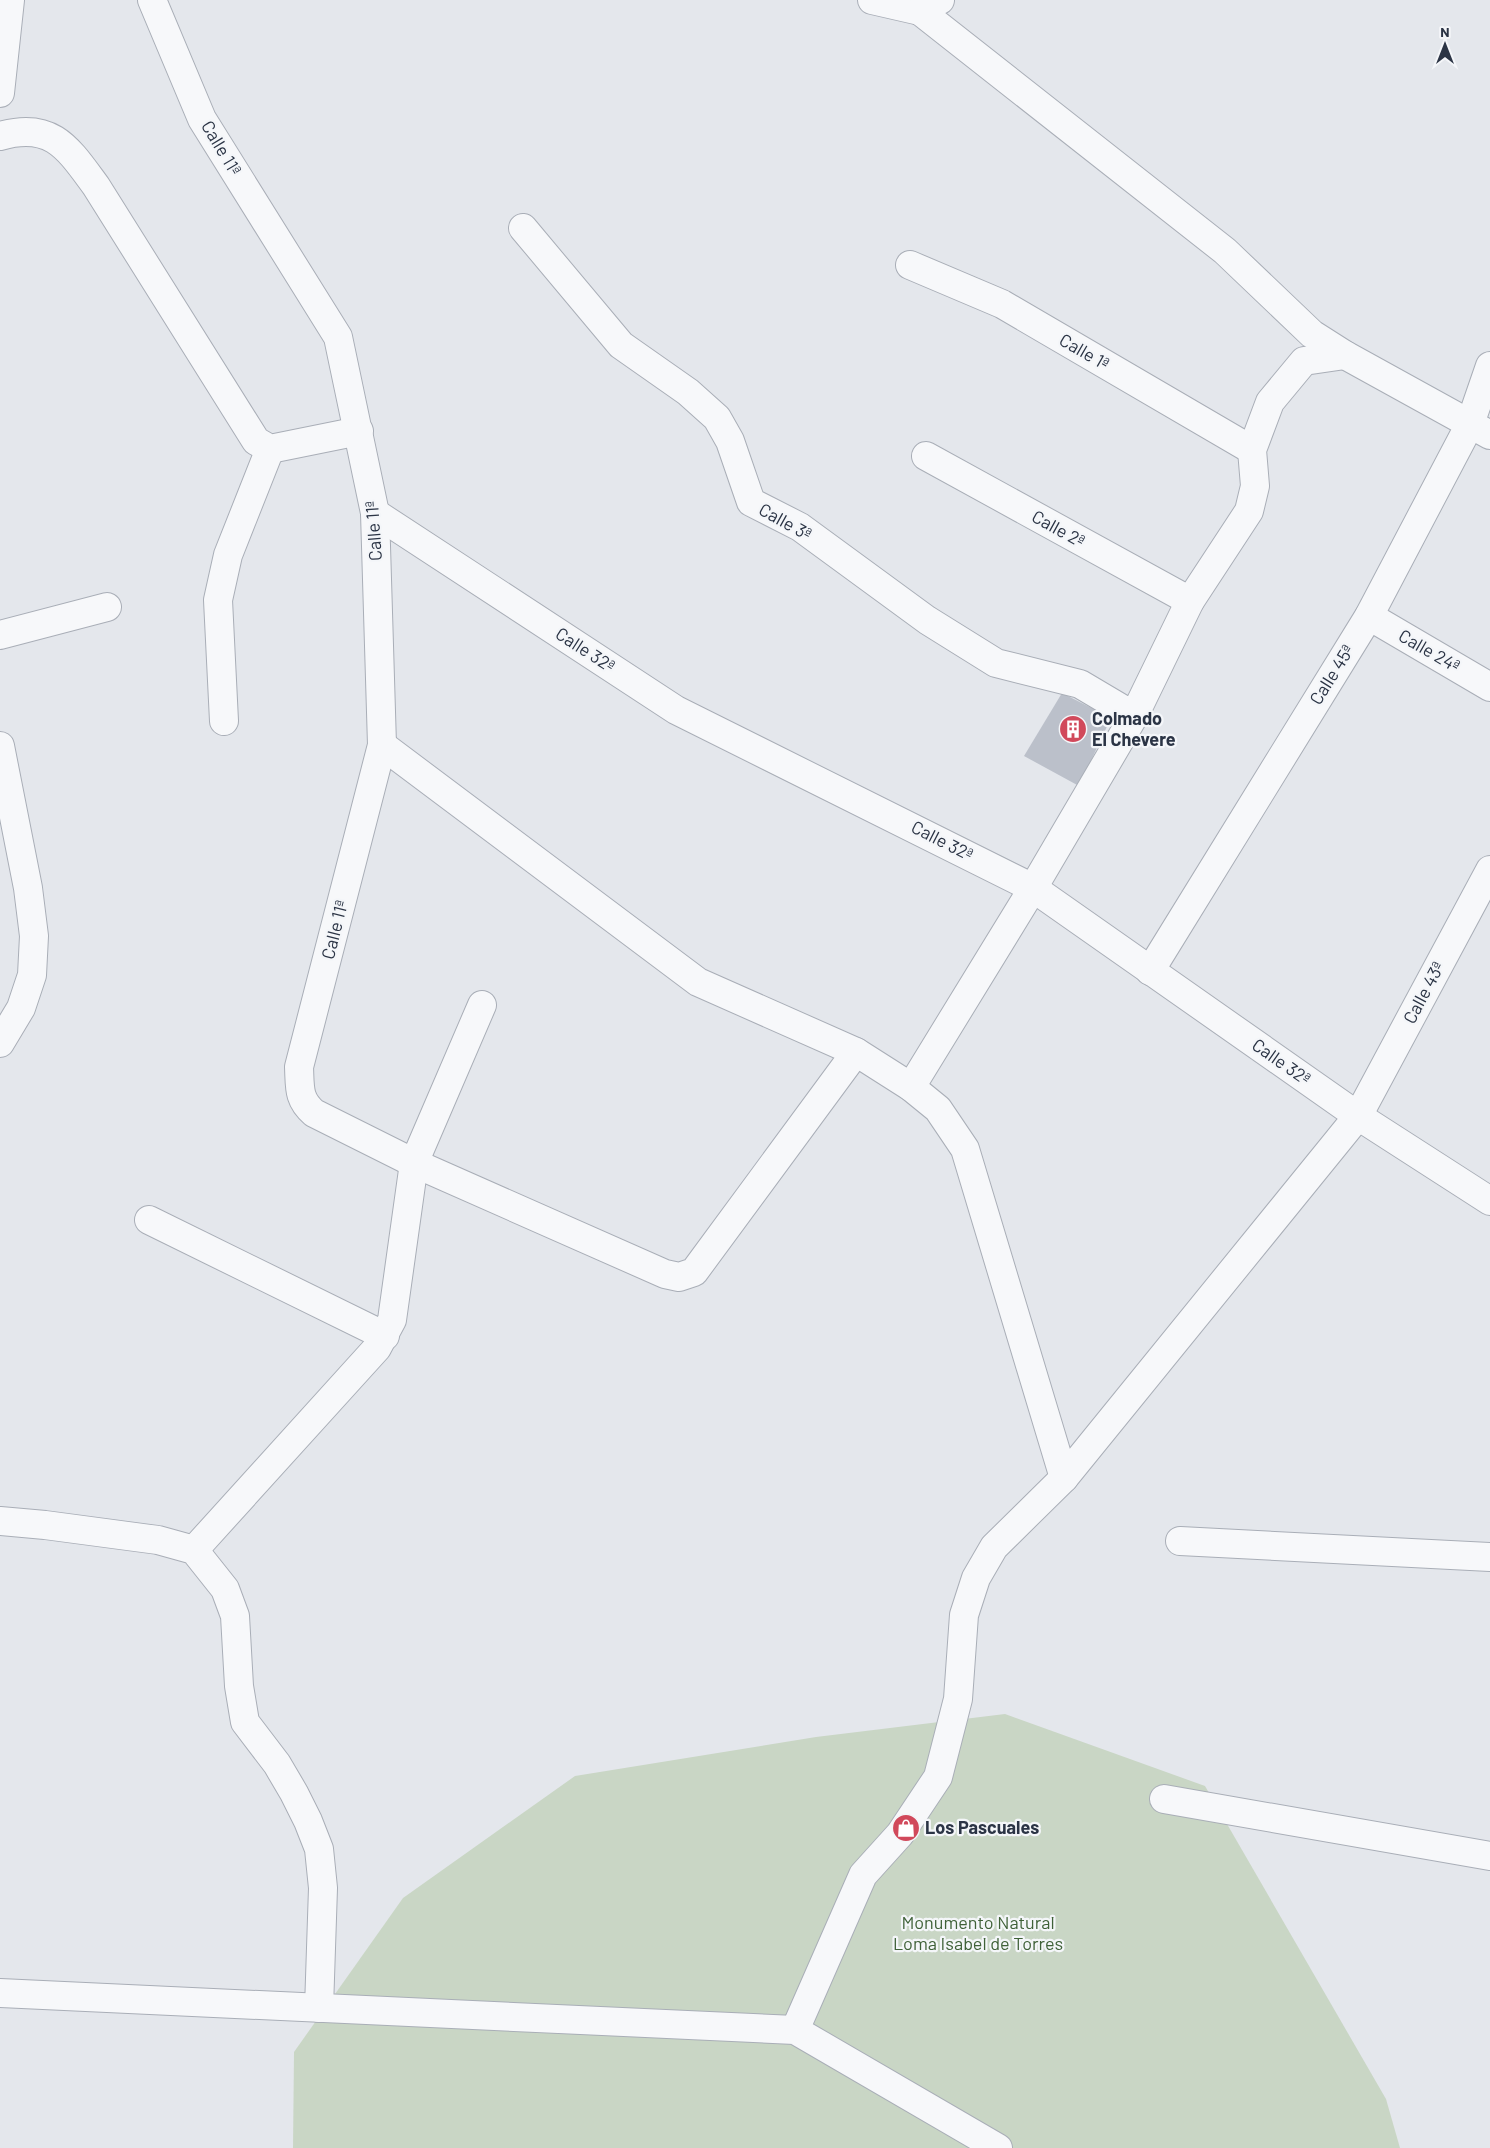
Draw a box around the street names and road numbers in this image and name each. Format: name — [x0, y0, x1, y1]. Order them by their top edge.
street label: Calle 11ª — [197, 116, 247, 179]
street label: Calle 1ª — [1056, 328, 1113, 374]
street label: Calle 3ª — [755, 498, 816, 545]
street label: Calle 11ª — [360, 500, 386, 562]
street label: Calle 2ª — [1028, 505, 1089, 552]
street label: Calle 32ª — [552, 622, 619, 677]
street label: Calle 24ª — [1395, 624, 1464, 676]
street label: Calle 45ª — [1304, 640, 1358, 708]
street label: Calle 32ª — [908, 815, 977, 865]
street label: Calle 11ª — [316, 898, 352, 962]
street label: Calle 43ª — [1398, 958, 1449, 1027]
street label: Calle 32ª — [1248, 1033, 1315, 1089]

